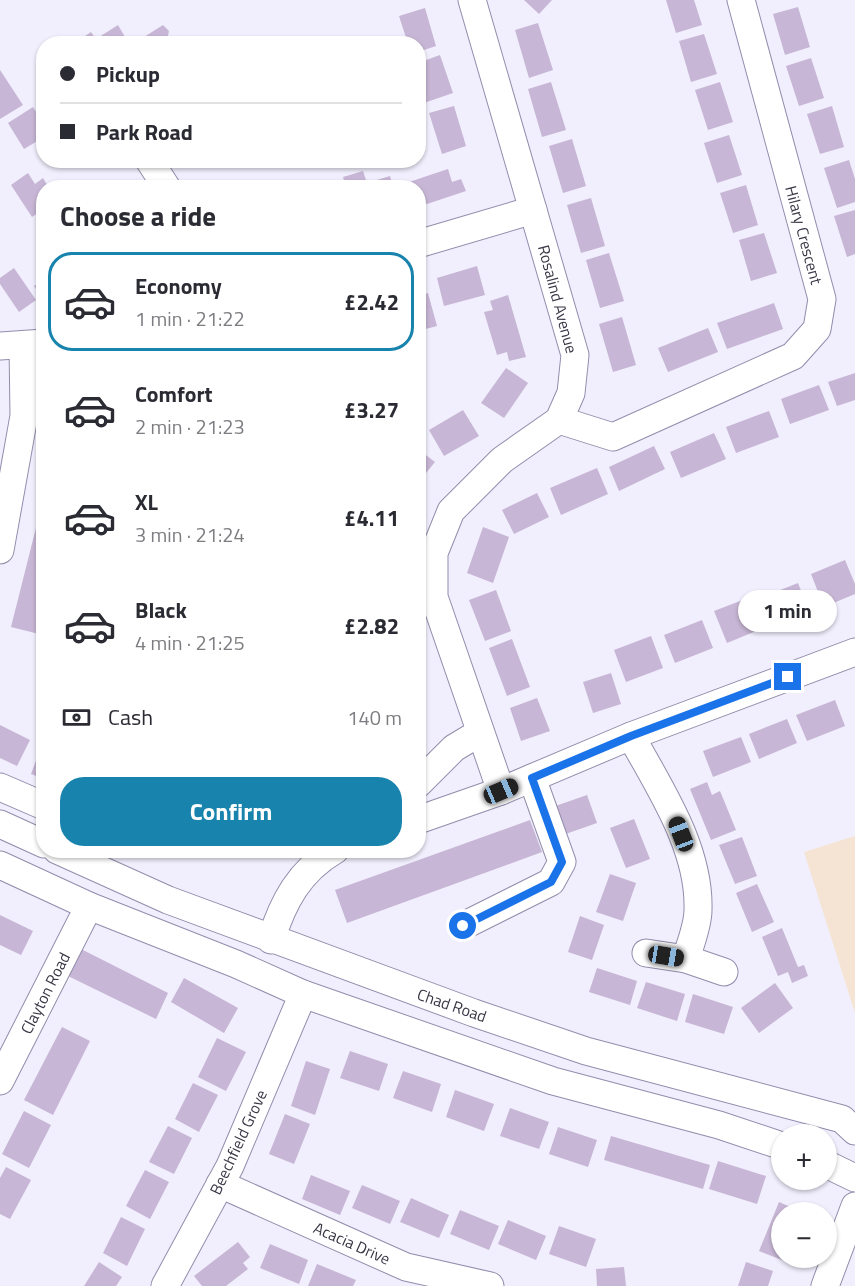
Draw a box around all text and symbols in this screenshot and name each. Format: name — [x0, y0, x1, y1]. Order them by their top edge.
text: Pickup — [96, 57, 160, 91]
text: Park Road — [96, 115, 193, 149]
street label: Hilary Crescent — [779, 183, 829, 287]
text: Choose a ride — [60, 195, 216, 236]
street label: Rosalind Avenue — [532, 242, 584, 356]
text: Economy — [135, 269, 222, 303]
icon: car — [63, 275, 117, 329]
text: £2.42 — [344, 285, 399, 319]
text: 1 min · 21:22 — [135, 303, 245, 334]
text: Comfort — [135, 377, 213, 411]
icon: car — [63, 383, 117, 437]
text: £3.27 — [344, 393, 399, 427]
text: 2 min · 21:23 — [135, 411, 245, 442]
text: XL — [135, 485, 158, 519]
icon: car — [63, 491, 117, 545]
text: £4.11 — [344, 501, 399, 535]
text: 3 min · 21:24 — [135, 519, 245, 550]
callout: 1 min — [738, 590, 838, 632]
text: Black — [135, 593, 187, 627]
text: 1 min — [763, 595, 812, 626]
icon: car — [63, 599, 117, 653]
text: £2.82 — [344, 609, 399, 643]
text: 4 min · 21:25 — [135, 627, 245, 658]
route end — [774, 663, 801, 690]
text: Cash — [108, 700, 153, 734]
icon: cash — [60, 701, 93, 734]
text: 140 m — [347, 702, 402, 733]
car — [481, 776, 521, 806]
button: Confirm — [60, 777, 402, 846]
car — [666, 814, 696, 854]
route start — [449, 912, 476, 939]
car — [647, 944, 685, 968]
street label: Clayton Road — [14, 948, 76, 1038]
street label: Chad Road — [414, 982, 490, 1028]
street label: Beechfield Grove — [203, 1086, 273, 1198]
map controls — [771, 1124, 837, 1268]
button: + — [771, 1124, 837, 1190]
button: − — [771, 1202, 837, 1268]
street label: Acacia Drive — [310, 1215, 394, 1271]

